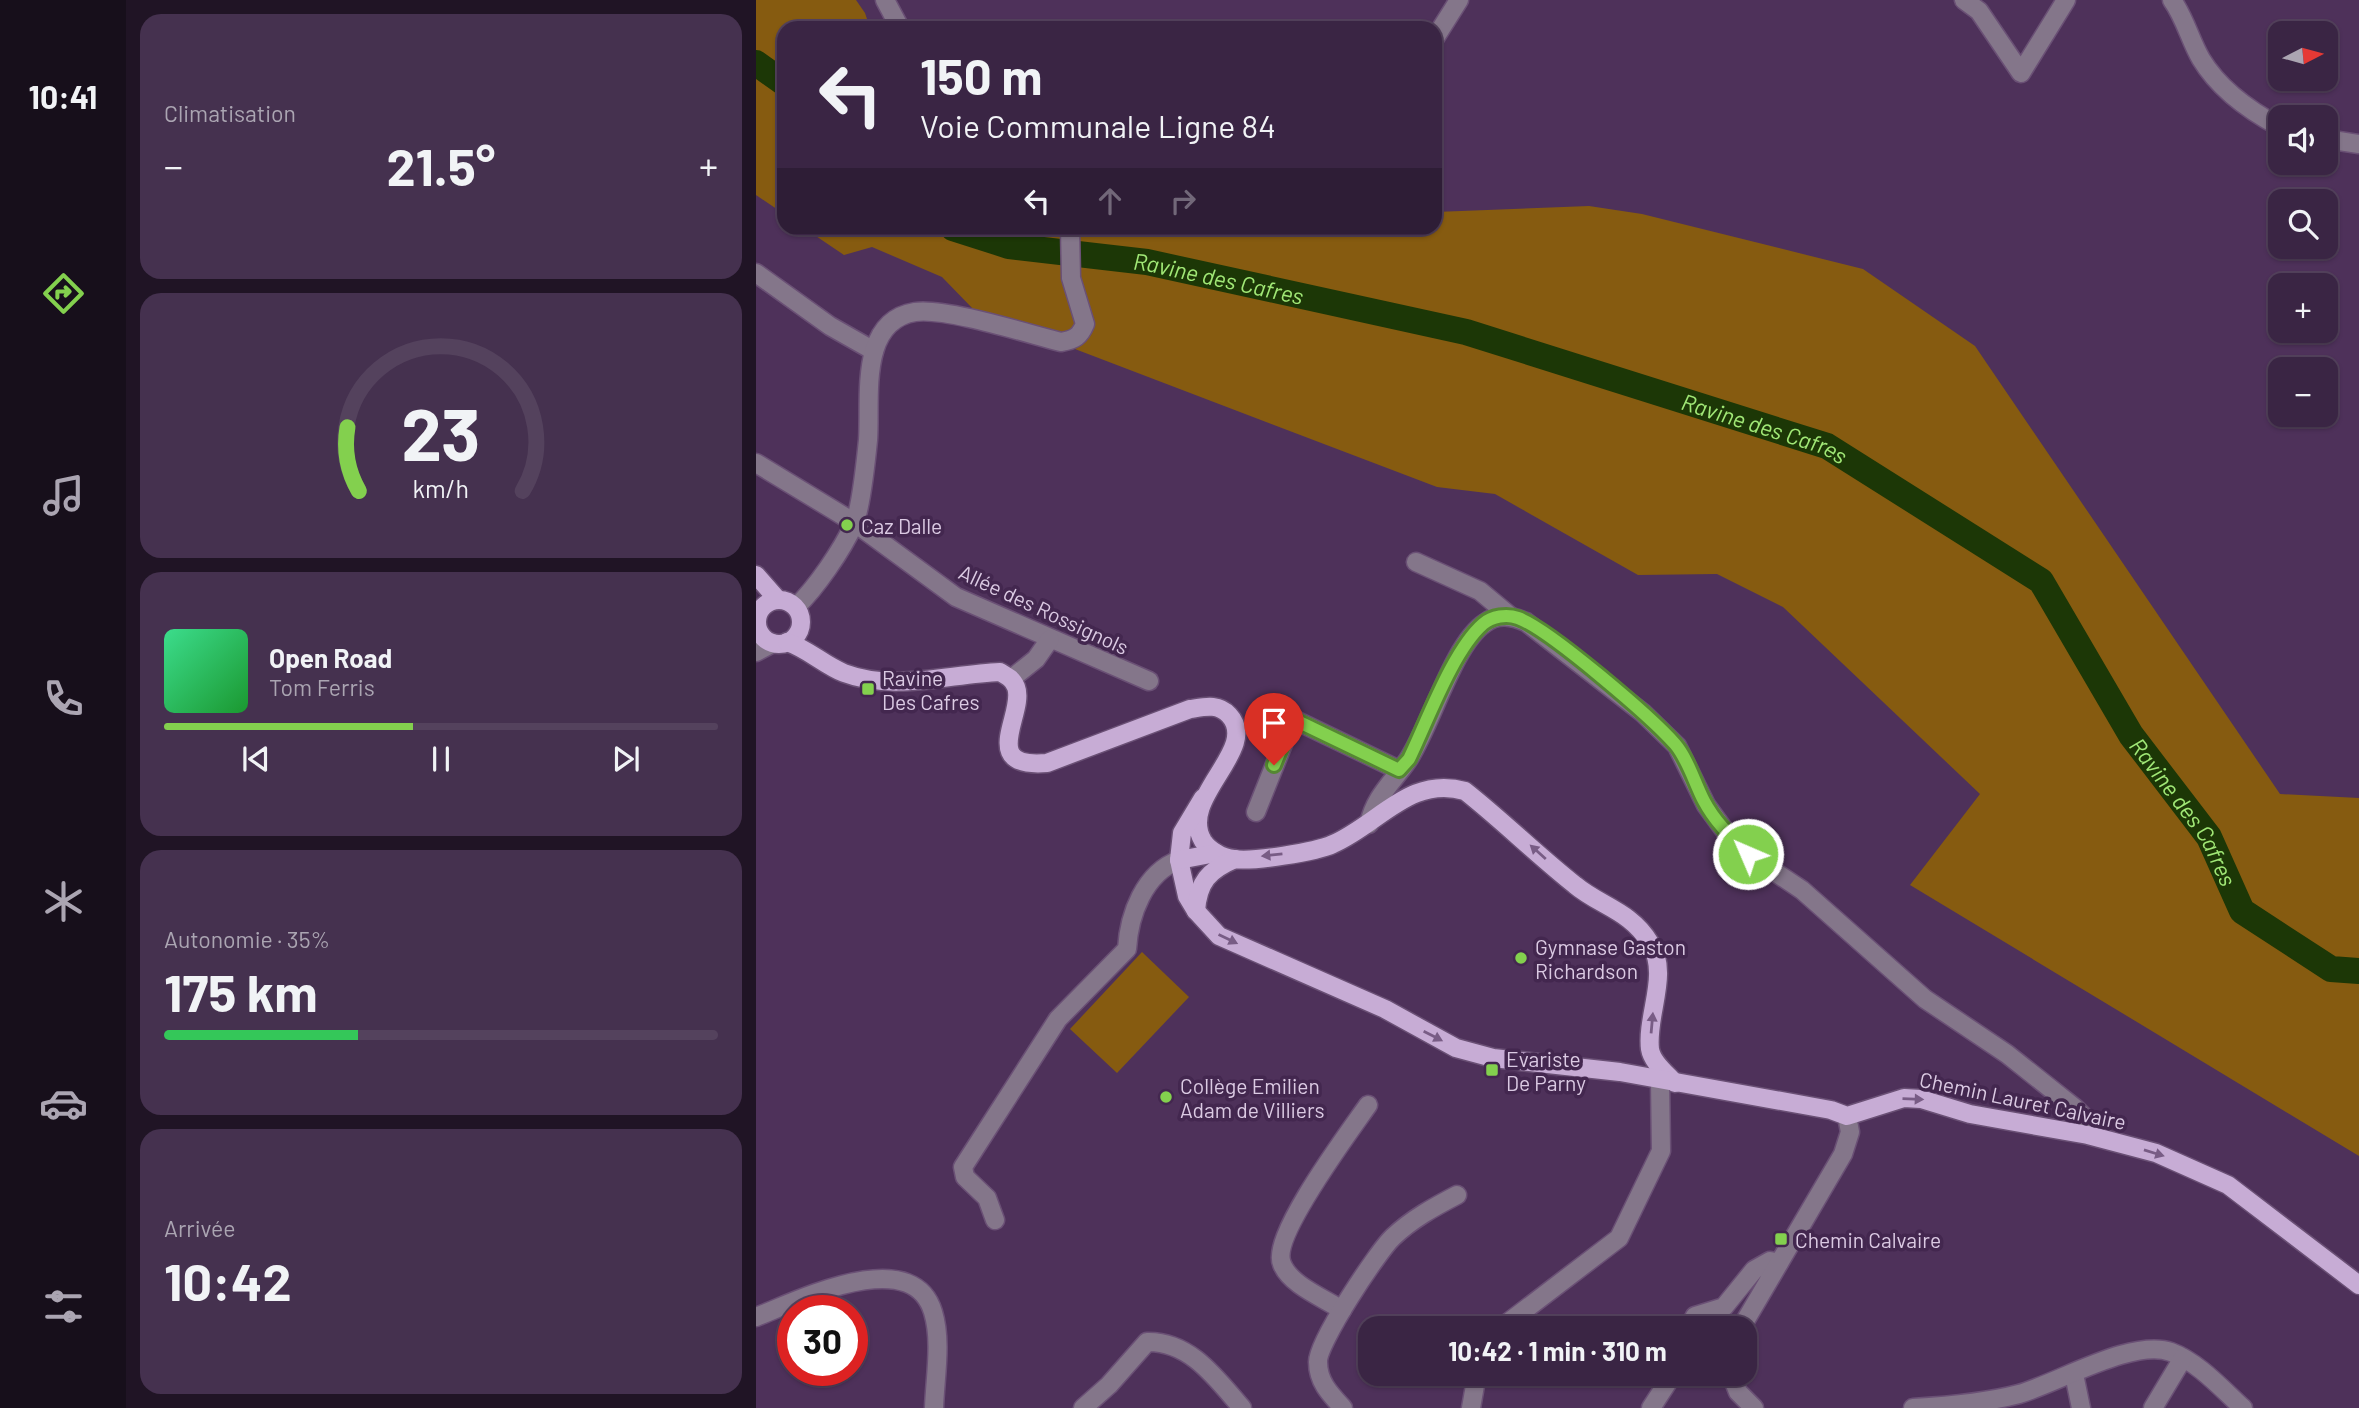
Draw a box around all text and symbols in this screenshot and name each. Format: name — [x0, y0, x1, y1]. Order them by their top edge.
north arrow — [2268, 21, 2338, 91]
map controls — [2268, 21, 2338, 427]
text: 150 m — [920, 46, 1042, 105]
icon: left — [805, 49, 896, 140]
text: 10:41 — [29, 77, 97, 115]
text: Climatisation — [164, 99, 296, 127]
button: sound — [2268, 105, 2338, 175]
text: Voie Communale Ligne 84 — [920, 106, 1276, 144]
text: 21.5° — [387, 134, 495, 196]
text: − — [164, 142, 183, 188]
text: + — [699, 142, 718, 188]
icon: left — [1018, 182, 1056, 220]
icon: ahead — [1091, 182, 1129, 220]
icon: right — [1164, 182, 1202, 220]
button: search — [2268, 189, 2338, 259]
water label: Ravine des Cafres — [1132, 247, 1306, 310]
icon: directions — [39, 269, 88, 318]
button: + — [2268, 273, 2338, 343]
button: − — [2268, 357, 2338, 427]
water label: Ravine des Cafres — [1678, 387, 1853, 470]
text: 23 — [401, 389, 481, 477]
icon: music — [39, 471, 88, 520]
text: km/h — [413, 473, 469, 503]
place label: Caz Dalle — [861, 513, 942, 538]
marker: Caz Dalle — [839, 517, 855, 533]
street label: Allée des Rossignols — [955, 559, 1133, 659]
text: Open Road — [269, 642, 392, 673]
place label: Ravine Des Cafres — [882, 665, 980, 714]
text: Tom Ferris — [269, 673, 375, 701]
icon: phone — [39, 674, 88, 723]
marker: Ravine Des Cafres — [860, 681, 876, 697]
pin — [1244, 693, 1304, 765]
icon: arrive — [1255, 704, 1293, 742]
water label: Ravine des Cafres — [2124, 732, 2243, 890]
icon: previous — [237, 740, 275, 778]
icon: pause — [422, 740, 460, 778]
icon: next — [607, 740, 645, 778]
position arrow — [1711, 817, 1785, 891]
one-way arrow — [1530, 845, 1547, 860]
one-way arrow — [1261, 850, 1283, 861]
icon: climate — [39, 877, 88, 926]
text: Autonomie · 35% — [164, 925, 330, 953]
one-way arrow — [1218, 934, 1238, 945]
place label: Gymnase Gaston Richardson — [1535, 934, 1686, 983]
marker: Gymnase Gaston Richardson — [1513, 950, 1529, 966]
text: 175 km — [164, 960, 318, 1022]
one-way arrow — [1647, 1012, 1658, 1034]
one-way arrow — [1423, 1031, 1443, 1042]
place label: Evariste De Parny — [1506, 1046, 1586, 1095]
marker: Evariste De Parny — [1484, 1062, 1500, 1078]
street label: Chemin Lauret Calvaire — [1917, 1066, 2129, 1134]
place label: Collège Emilien Adam de Villiers — [1180, 1073, 1325, 1122]
icon: car — [39, 1079, 88, 1128]
marker: Collège Emilien Adam de Villiers — [1158, 1089, 1174, 1105]
one-way arrow — [1902, 1094, 1924, 1105]
one-way arrow — [2144, 1149, 2165, 1159]
text: Arrivée — [164, 1214, 236, 1242]
place label: Chemin Calvaire — [1795, 1227, 1941, 1252]
marker: Chemin Calvaire — [1773, 1231, 1789, 1247]
text: 10:42 — [164, 1249, 292, 1311]
icon: filters — [39, 1282, 88, 1331]
speed limit sign: 30 — [777, 1295, 868, 1386]
text: 10:42 · 1 min · 310 m — [1448, 1335, 1667, 1366]

